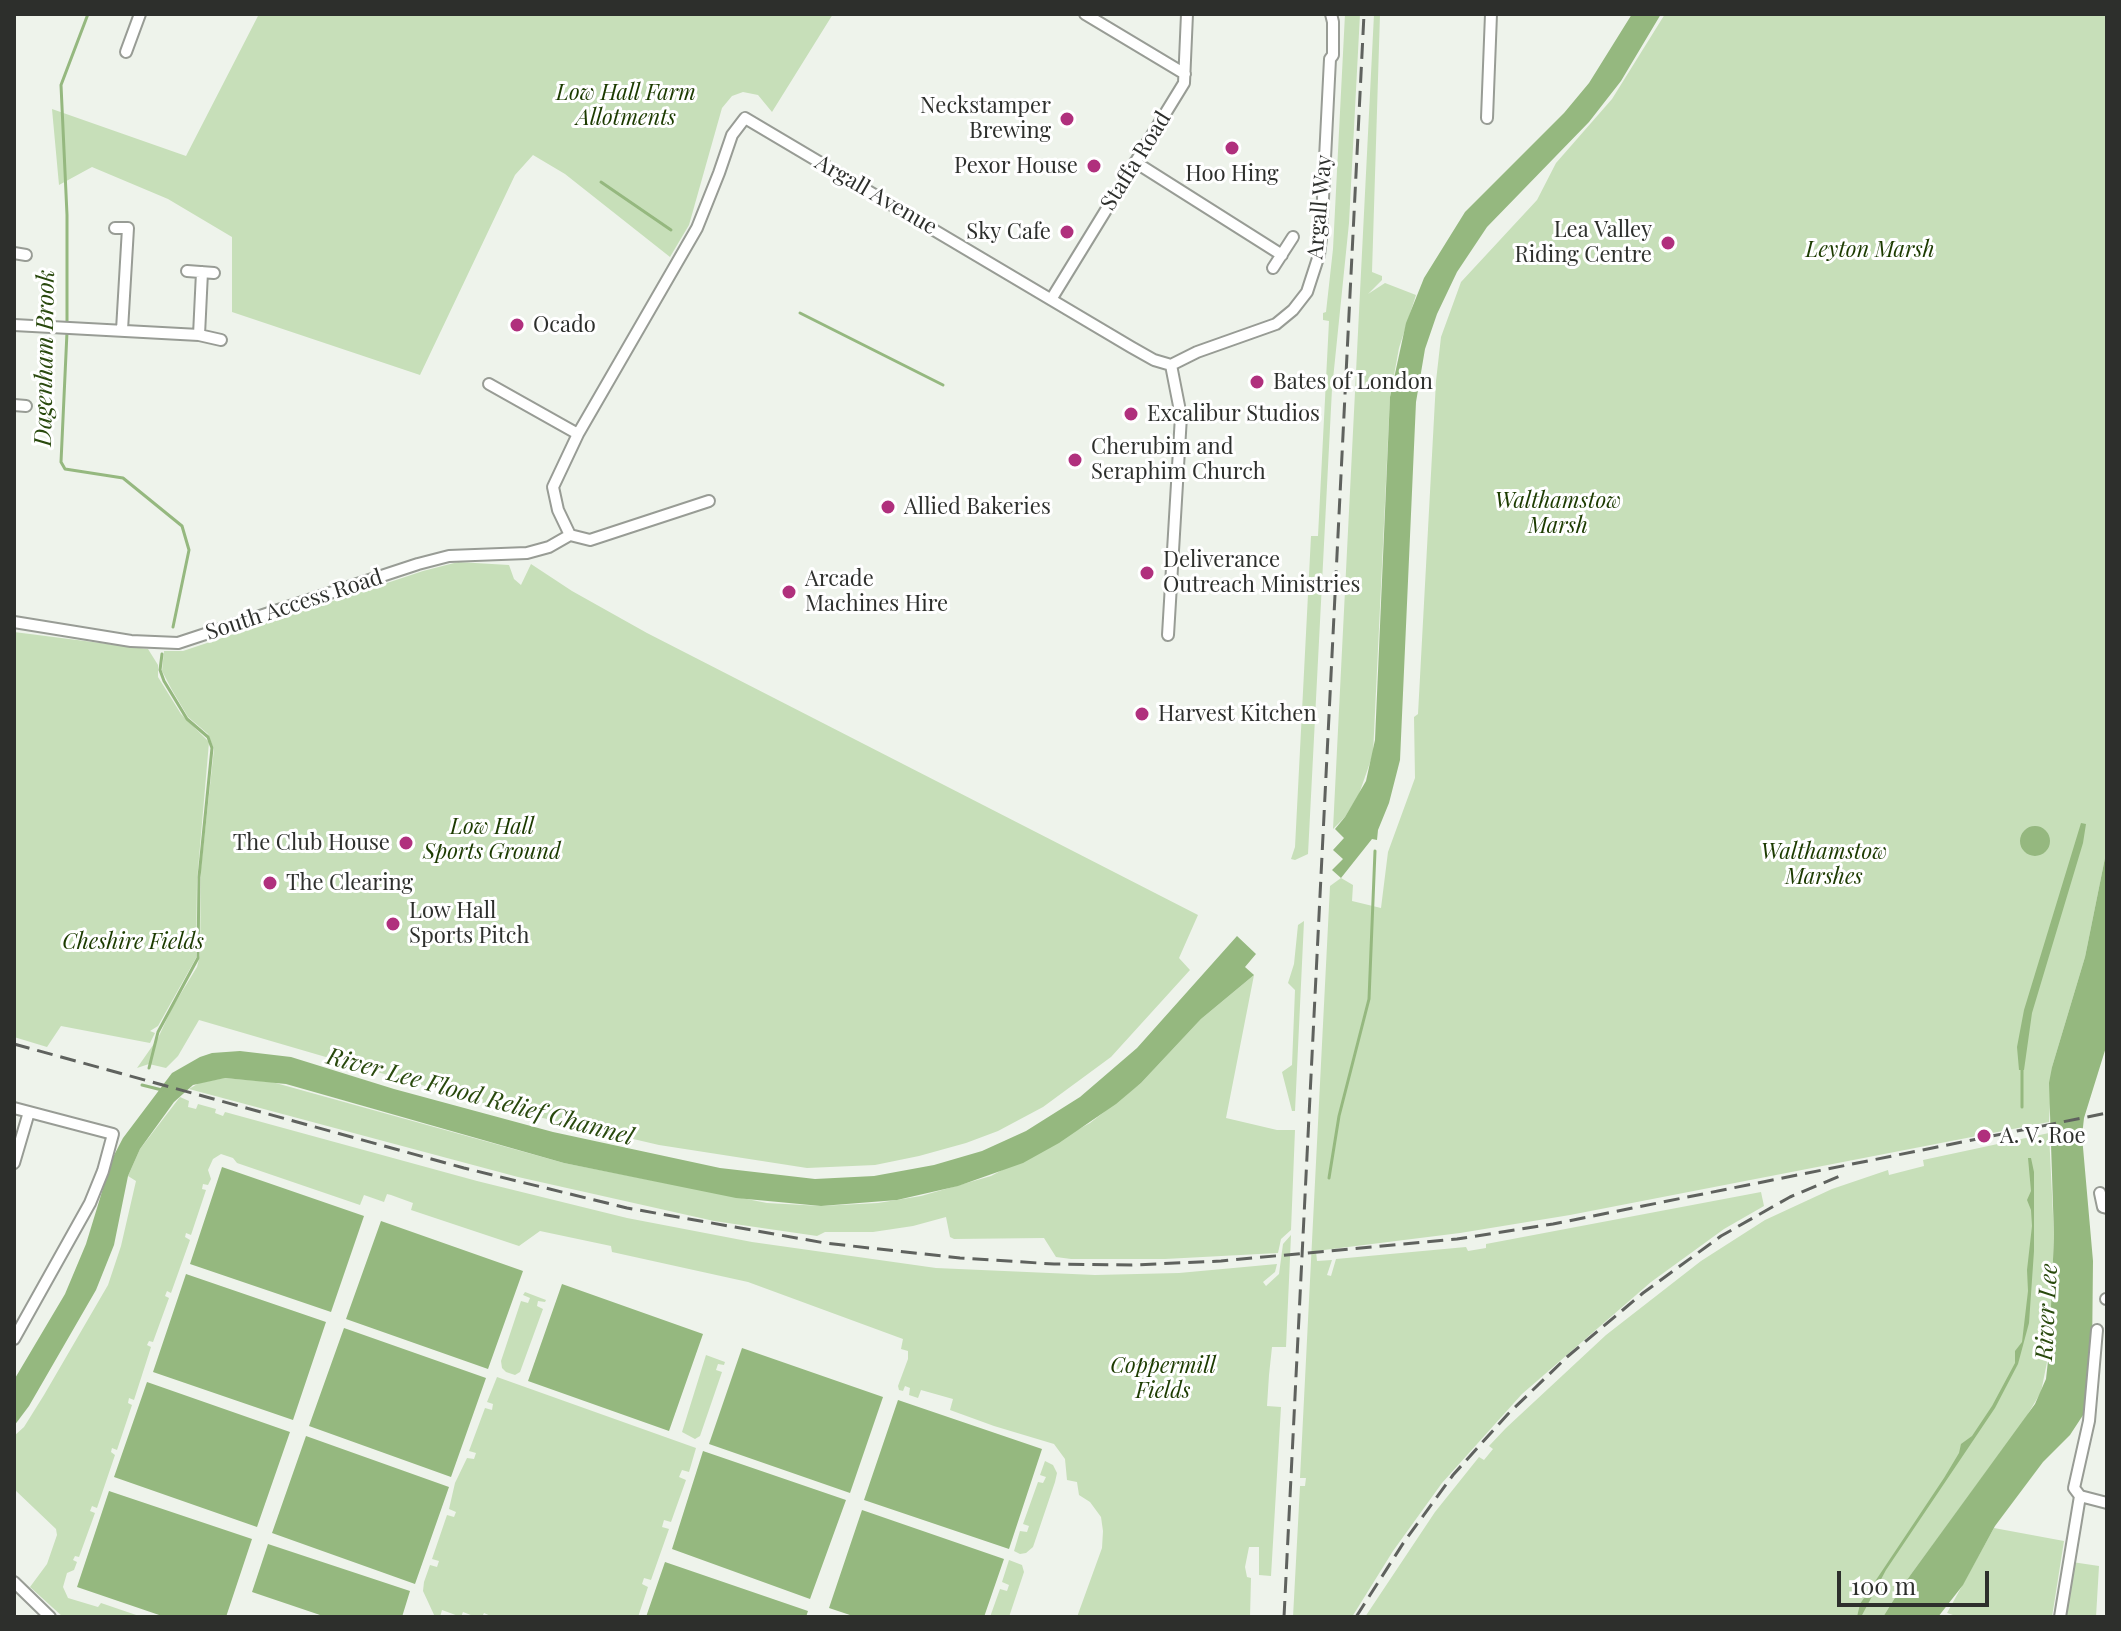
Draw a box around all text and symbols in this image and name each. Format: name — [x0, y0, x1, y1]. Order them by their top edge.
park label: Low Hall Farm Allotments — [556, 80, 696, 132]
place label: Neckstamper Brewing — [920, 93, 1051, 144]
street label: Staffa Road — [1095, 107, 1177, 215]
marker: Neckstamper Brewing — [1058, 110, 1076, 128]
marker: Hoo Hing — [1223, 139, 1241, 157]
street label: Argall Avenue — [810, 149, 942, 241]
place label: Pexor House — [954, 153, 1078, 179]
street label: Argall Way — [1302, 154, 1338, 260]
marker: Pexor House — [1085, 157, 1103, 175]
place label: Hoo Hing — [1185, 161, 1279, 187]
place label: Lea Valley Riding Centre — [1514, 217, 1652, 268]
place label: Sky Cafe — [966, 219, 1051, 245]
marker: Sky Cafe — [1058, 223, 1076, 241]
marker: Lea Valley Riding Centre — [1659, 234, 1677, 252]
park label: Leyton Marsh — [1806, 237, 1934, 263]
water label: Dagenham Brook — [29, 269, 61, 447]
place label: Ocado — [533, 312, 596, 338]
marker: Ocado — [508, 316, 526, 334]
place label: Bates of London — [1273, 369, 1433, 395]
marker: Bates of London — [1248, 373, 1266, 391]
place label: Excalibur Studios — [1147, 401, 1320, 427]
marker: Excalibur Studios — [1122, 405, 1140, 423]
place label: Cherubim and Seraphim Church — [1091, 434, 1266, 486]
marker: Cherubim and Seraphim Church — [1066, 451, 1084, 469]
park label: Walthamstow Marsh — [1495, 488, 1621, 540]
place label: Allied Bakeries — [904, 494, 1051, 520]
marker: Allied Bakeries — [879, 498, 897, 516]
place label: Deliverance Outreach Ministries — [1163, 547, 1360, 598]
street label: South Access Road — [202, 564, 386, 646]
marker: Deliverance Outreach Ministries — [1138, 564, 1156, 582]
place label: Arcade Machines Hire — [805, 566, 948, 618]
marker: Arcade Machines Hire — [780, 583, 798, 601]
place label: Harvest Kitchen — [1158, 701, 1317, 727]
marker: Harvest Kitchen — [1133, 705, 1151, 723]
park label: Low Hall Sports Ground — [423, 814, 561, 866]
place label: The Club House — [233, 830, 390, 856]
marker: The Club House — [397, 834, 415, 852]
park label: Walthamstow Marshes — [1761, 839, 1887, 890]
place label: The Clearing — [286, 870, 413, 896]
marker: The Clearing — [261, 874, 279, 892]
place label: Low Hall Sports Pitch — [409, 898, 529, 950]
marker: Low Hall Sports Pitch — [384, 915, 402, 933]
park label: Cheshire Fields — [62, 929, 204, 955]
water label: River Lee Flood Relief Channel — [323, 1042, 637, 1152]
place label: A. V. Roe — [2000, 1123, 2086, 1149]
marker: A. V. Roe — [1975, 1127, 1993, 1145]
water label: River Lee — [2030, 1263, 2064, 1361]
park label: Coppermill Fields — [1110, 1353, 1216, 1404]
scale bar — [1841, 1555, 1993, 1605]
text: 100 m — [1851, 1569, 1916, 1601]

